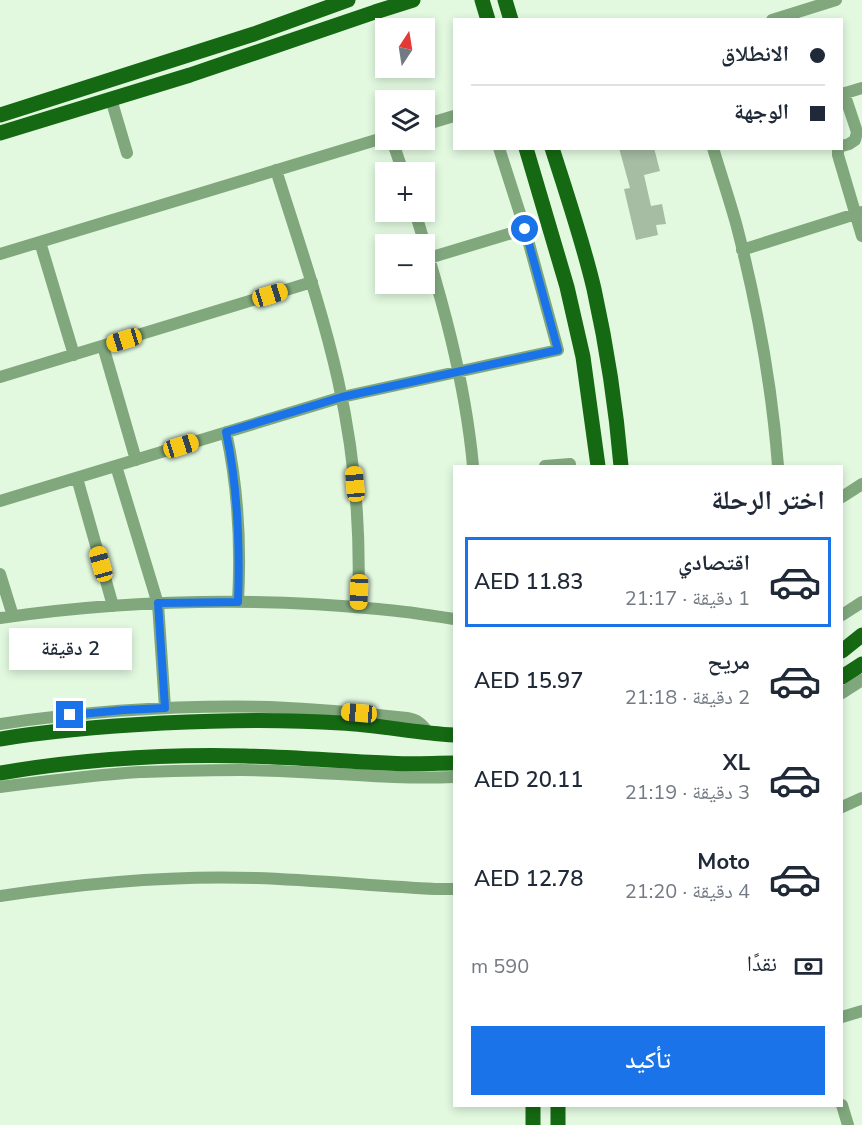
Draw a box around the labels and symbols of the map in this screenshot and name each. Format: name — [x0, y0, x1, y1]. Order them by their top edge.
north arrow — [375, 18, 435, 78]
route start — [511, 215, 538, 242]
car — [250, 281, 290, 309]
car — [104, 326, 144, 354]
car — [161, 432, 201, 460]
car — [344, 465, 366, 503]
car — [87, 544, 115, 584]
car — [349, 574, 369, 610]
callout: 2 دقيقة — [8, 628, 132, 670]
route end — [56, 701, 83, 728]
car — [340, 702, 378, 724]

